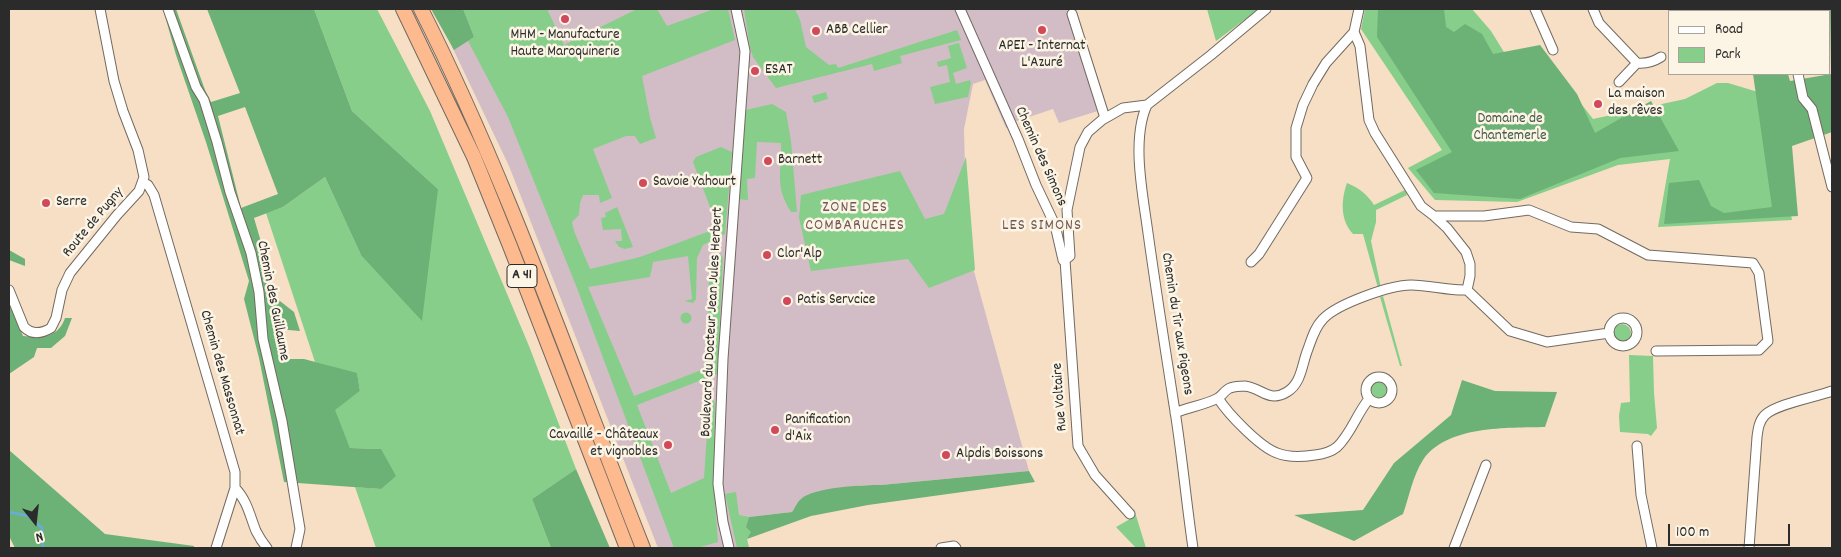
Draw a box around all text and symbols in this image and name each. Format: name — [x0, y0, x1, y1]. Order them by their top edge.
legend — [1668, 10, 1831, 75]
marker: MHM - Manufacture Haute Maroquinerie — [559, 13, 571, 25]
text: Road — [1715, 19, 1743, 41]
place label: ABB Cellier — [826, 22, 888, 40]
marker: APEI - Internat L'Azuré — [1036, 24, 1048, 36]
marker: ABB Cellier — [810, 25, 822, 37]
place label: MHM - Manufacture Haute Maroquinerie — [510, 27, 620, 62]
place label: APEI - Internat L'Azuré — [998, 38, 1086, 73]
text: Park — [1715, 44, 1741, 66]
place label: ESAT — [765, 62, 793, 80]
marker: ESAT — [749, 65, 761, 77]
place label: La maison des rêves — [1608, 86, 1665, 121]
marker: La maison des rêves — [1592, 98, 1604, 110]
street label: Chemin des Simons — [1010, 104, 1070, 210]
park label: Domaine de Chantemerle — [1473, 111, 1547, 146]
place label: Barnett — [778, 152, 822, 170]
marker: Barnett — [762, 155, 774, 167]
place label: Savoie Yahourt — [653, 174, 736, 192]
marker: Savoie Yahourt — [637, 177, 649, 189]
street label: Route de Pugny — [59, 184, 129, 262]
place label: Serre — [56, 194, 87, 212]
marker: Serre — [40, 197, 52, 209]
district label: ZONE DES COMBARUCHES — [804, 199, 906, 237]
street label: Boulevard du Docteur Jean Jules Herbert — [698, 207, 728, 437]
district label: LES SIMONS — [1001, 217, 1083, 237]
street label: Chemin des Guillaume — [252, 239, 292, 363]
place label: Clor'Alp — [777, 246, 822, 264]
marker: Clor'Alp — [761, 249, 773, 261]
street label: Chemin du Tir aux Pigeons — [1156, 251, 1196, 397]
road number: A 41 — [507, 264, 537, 288]
place label: Patis Servcice — [797, 292, 875, 310]
marker: Patis Servcice — [781, 295, 793, 307]
street label: Chemin des Massonnat — [195, 308, 247, 438]
street label: Rue Voltaire — [1050, 362, 1072, 432]
place label: Panification d'Aix — [785, 412, 850, 447]
marker: Panification d'Aix — [769, 424, 781, 436]
place label: Cavaillé - Châteaux et vignobles — [549, 427, 658, 462]
marker: Cavaillé - Châteaux et vignobles — [662, 439, 674, 451]
place label: Alpdis Boissons — [956, 446, 1043, 464]
marker: Alpdis Boissons — [940, 449, 952, 461]
north arrow — [10, 497, 60, 547]
scale bar — [1671, 514, 1794, 546]
text: 100 m — [1676, 522, 1709, 544]
text: N — [33, 526, 45, 547]

